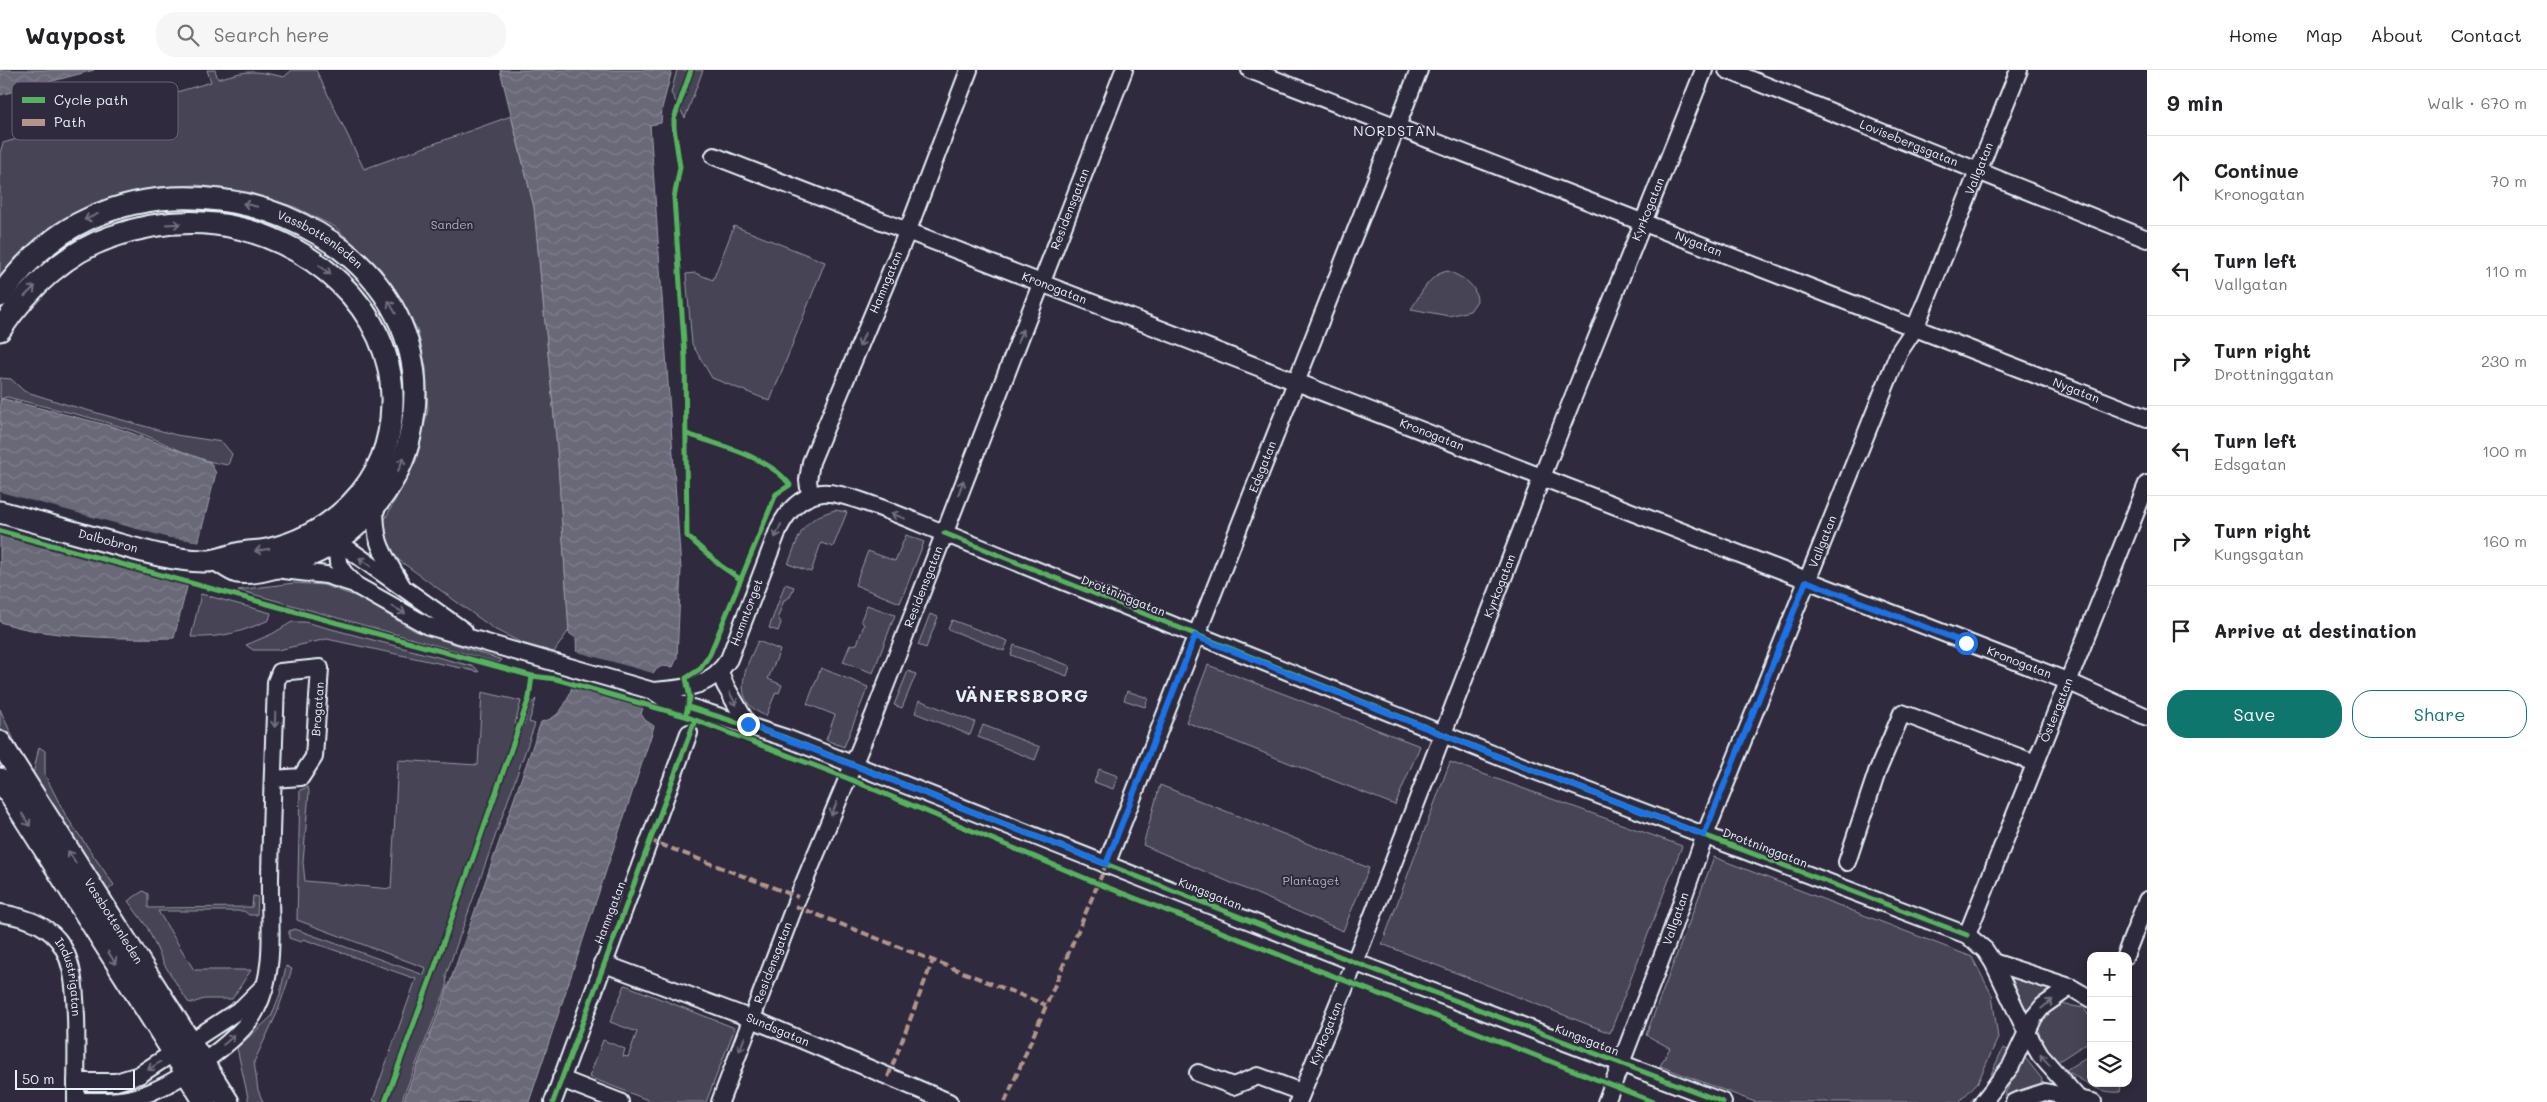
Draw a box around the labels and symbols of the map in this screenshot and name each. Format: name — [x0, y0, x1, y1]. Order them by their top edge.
legend — [12, 82, 178, 140]
text: Cycle path — [54, 90, 128, 109]
text: Path — [54, 112, 85, 131]
street label: Lovisebergsgatan — [1858, 115, 1961, 169]
district label: NORDSTAN — [1353, 121, 1437, 140]
street label: Vallgatan — [1961, 140, 1996, 197]
street label: Residensgatan — [1046, 166, 1092, 252]
street label: Kyrkogatan — [1627, 175, 1667, 243]
one-way arrow — [243, 200, 259, 209]
street label: Vassbottenleden — [275, 206, 367, 271]
one-way arrow — [84, 213, 99, 223]
park label: Sanden — [431, 216, 473, 232]
one-way arrow — [165, 219, 181, 228]
street label: Nygatan — [1673, 227, 1725, 259]
street label: Hamngatan — [865, 248, 905, 316]
one-way arrow — [318, 264, 331, 275]
street label: Kronogatan — [1020, 267, 1089, 307]
one-way arrow — [23, 285, 36, 297]
one-way arrow — [387, 301, 397, 315]
one-way arrow — [1015, 329, 1025, 344]
one-way arrow — [857, 332, 867, 347]
street label: Nygatan — [2051, 373, 2102, 406]
street label: Kronogatan — [1398, 414, 1467, 453]
street label: Edsgatan — [1244, 438, 1279, 495]
one-way arrow — [397, 457, 407, 472]
one-way arrow — [957, 480, 966, 496]
one-way arrow — [891, 511, 907, 520]
street label: Vallgatan — [1804, 513, 1840, 570]
one-way arrow — [773, 523, 783, 538]
street label: Dalbobron — [77, 524, 140, 556]
street label: Residensgatan — [900, 543, 946, 630]
one-way arrow — [254, 546, 270, 556]
street label: Kyrkogatan — [1479, 552, 1518, 620]
one-way arrow — [358, 557, 372, 567]
street label: Drottninggatan — [1079, 571, 1168, 619]
street label: Hamntorget — [726, 576, 766, 648]
one-way arrow — [391, 606, 406, 615]
route start — [1955, 632, 1978, 655]
street label: Kronogatan — [1985, 642, 2054, 681]
street label: Östergatan — [2036, 675, 2076, 744]
street label: Brogatan — [307, 681, 327, 737]
district label: VÄNERSBORG — [955, 683, 1089, 707]
one-way arrow — [728, 692, 738, 707]
one-way arrow — [270, 711, 279, 727]
route end — [737, 713, 760, 736]
one-way arrow — [829, 802, 838, 817]
one-way arrow — [21, 813, 31, 827]
street label: Drottninggatan — [1721, 824, 1810, 871]
one-way arrow — [67, 850, 77, 864]
park label: Plantaget — [1283, 872, 1339, 888]
street label: Kungsgatan — [1176, 873, 1244, 913]
street label: Vassbottenleden — [81, 875, 147, 966]
street label: Hamngatan — [590, 879, 628, 946]
street label: Vallgatan — [1658, 890, 1691, 947]
street label: Residensgatan — [749, 919, 795, 1005]
street label: Industrigatan — [52, 934, 85, 1017]
one-way arrow — [108, 950, 118, 964]
one-way arrow — [2040, 998, 2053, 1009]
street label: Kyrkogatan — [1305, 999, 1345, 1067]
street label: Sundsgatan — [744, 1009, 812, 1049]
street label: Kungsgatan — [1553, 1020, 1622, 1059]
one-way arrow — [223, 1034, 236, 1045]
one-way arrow — [737, 1036, 746, 1052]
one-way arrow — [2040, 1054, 2051, 1067]
one-way arrow — [148, 1061, 162, 1071]
scale bar — [15, 1067, 135, 1090]

